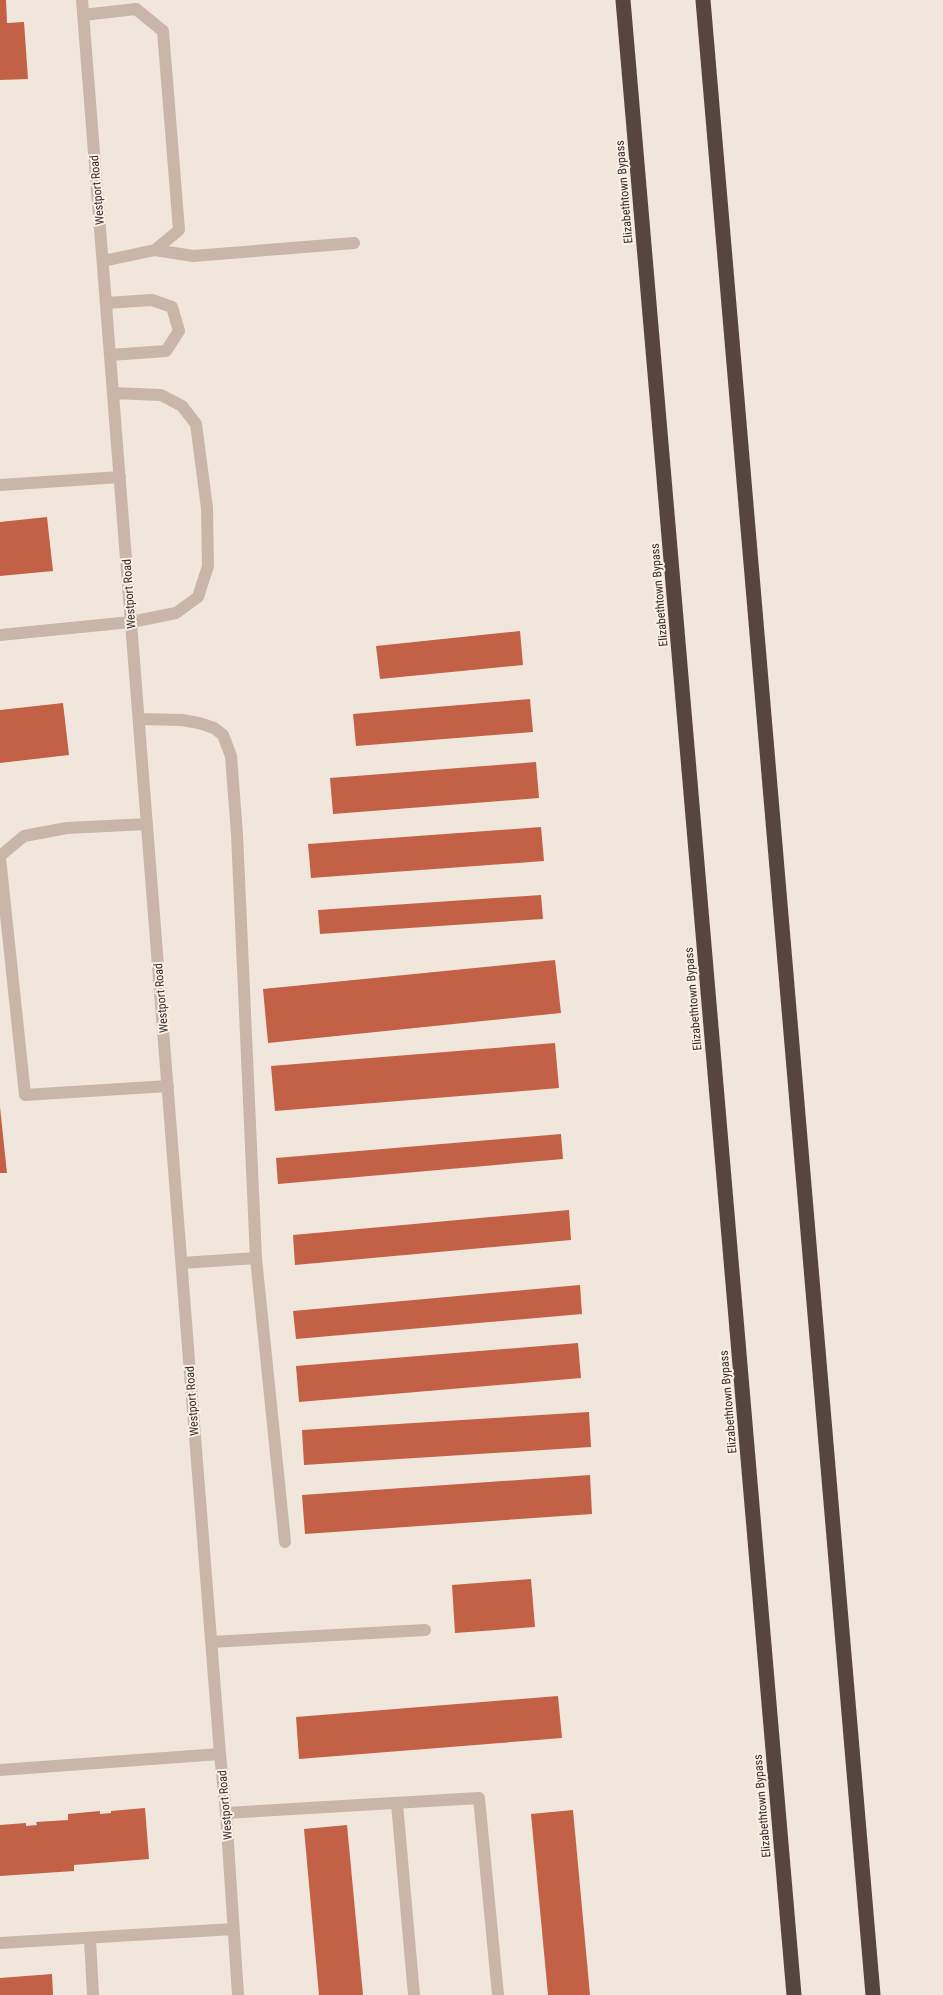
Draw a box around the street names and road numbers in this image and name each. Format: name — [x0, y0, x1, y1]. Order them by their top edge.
street label: Elizabethtown Bypass — [613, 140, 635, 244]
street label: Westport Road — [87, 155, 107, 225]
street label: Elizabethtown Bypass — [648, 543, 670, 647]
street label: Westport Road — [120, 559, 138, 629]
street label: Elizabethtown Bypass — [682, 947, 704, 1051]
street label: Westport Road — [151, 963, 171, 1033]
street label: Elizabethtown Bypass — [717, 1350, 739, 1454]
street label: Westport Road — [183, 1366, 201, 1436]
street label: Elizabethtown Bypass — [751, 1754, 773, 1858]
street label: Westport Road — [215, 1770, 235, 1840]

